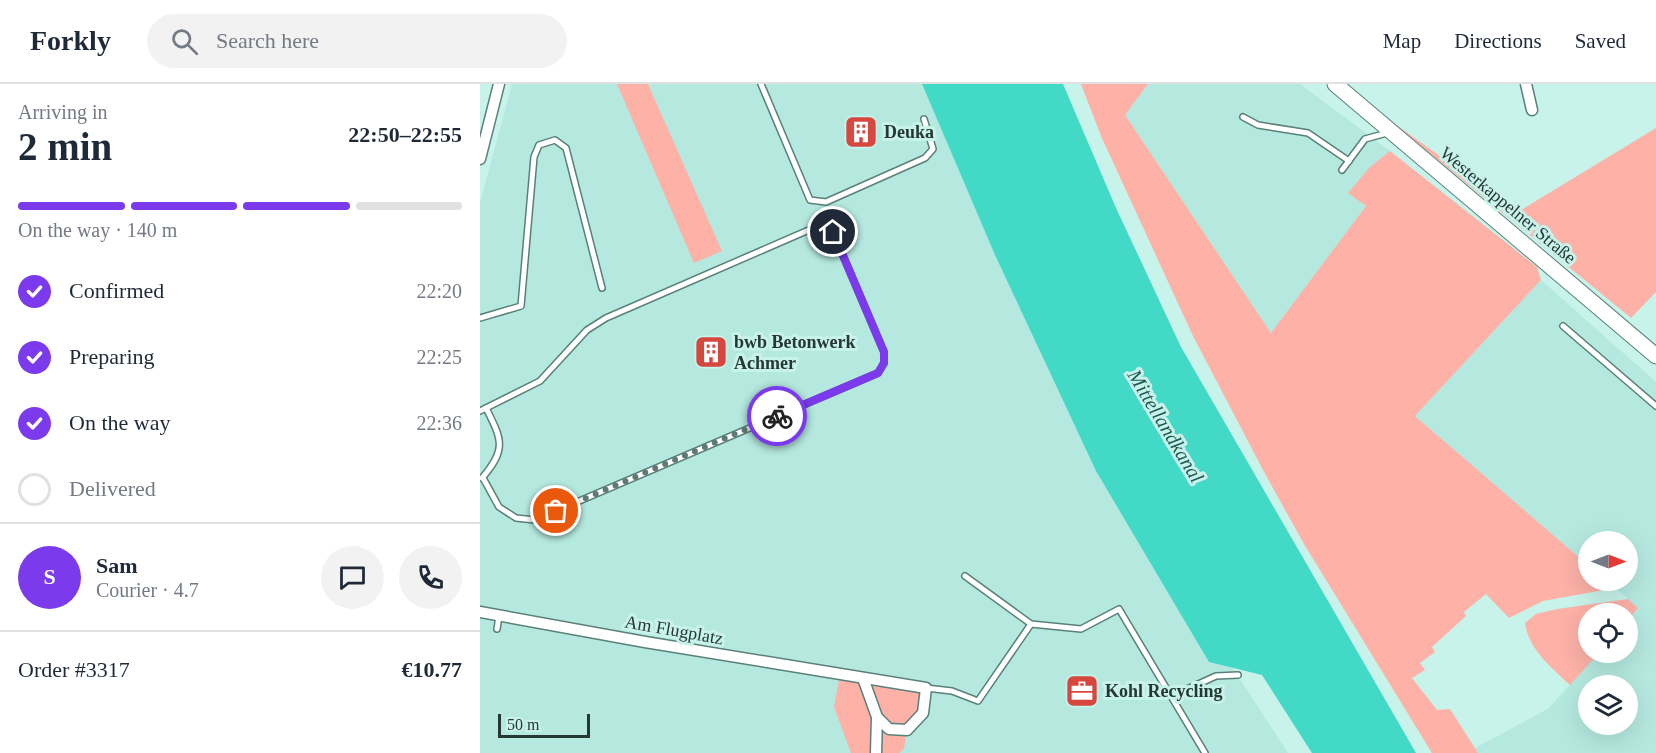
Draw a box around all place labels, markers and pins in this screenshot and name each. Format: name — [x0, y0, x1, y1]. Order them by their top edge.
building icon: Deuka — [843, 114, 879, 150]
place label: Deuka — [884, 122, 934, 142]
pin — [807, 206, 858, 257]
place label: bwb Betonwerk Achmer — [734, 332, 856, 373]
building icon: bwb Betonwerk Achmer — [693, 334, 729, 370]
pin — [530, 485, 581, 536]
office icon: Kohl Recycling — [1064, 673, 1100, 709]
place label: Kohl Recycling — [1105, 681, 1223, 701]

